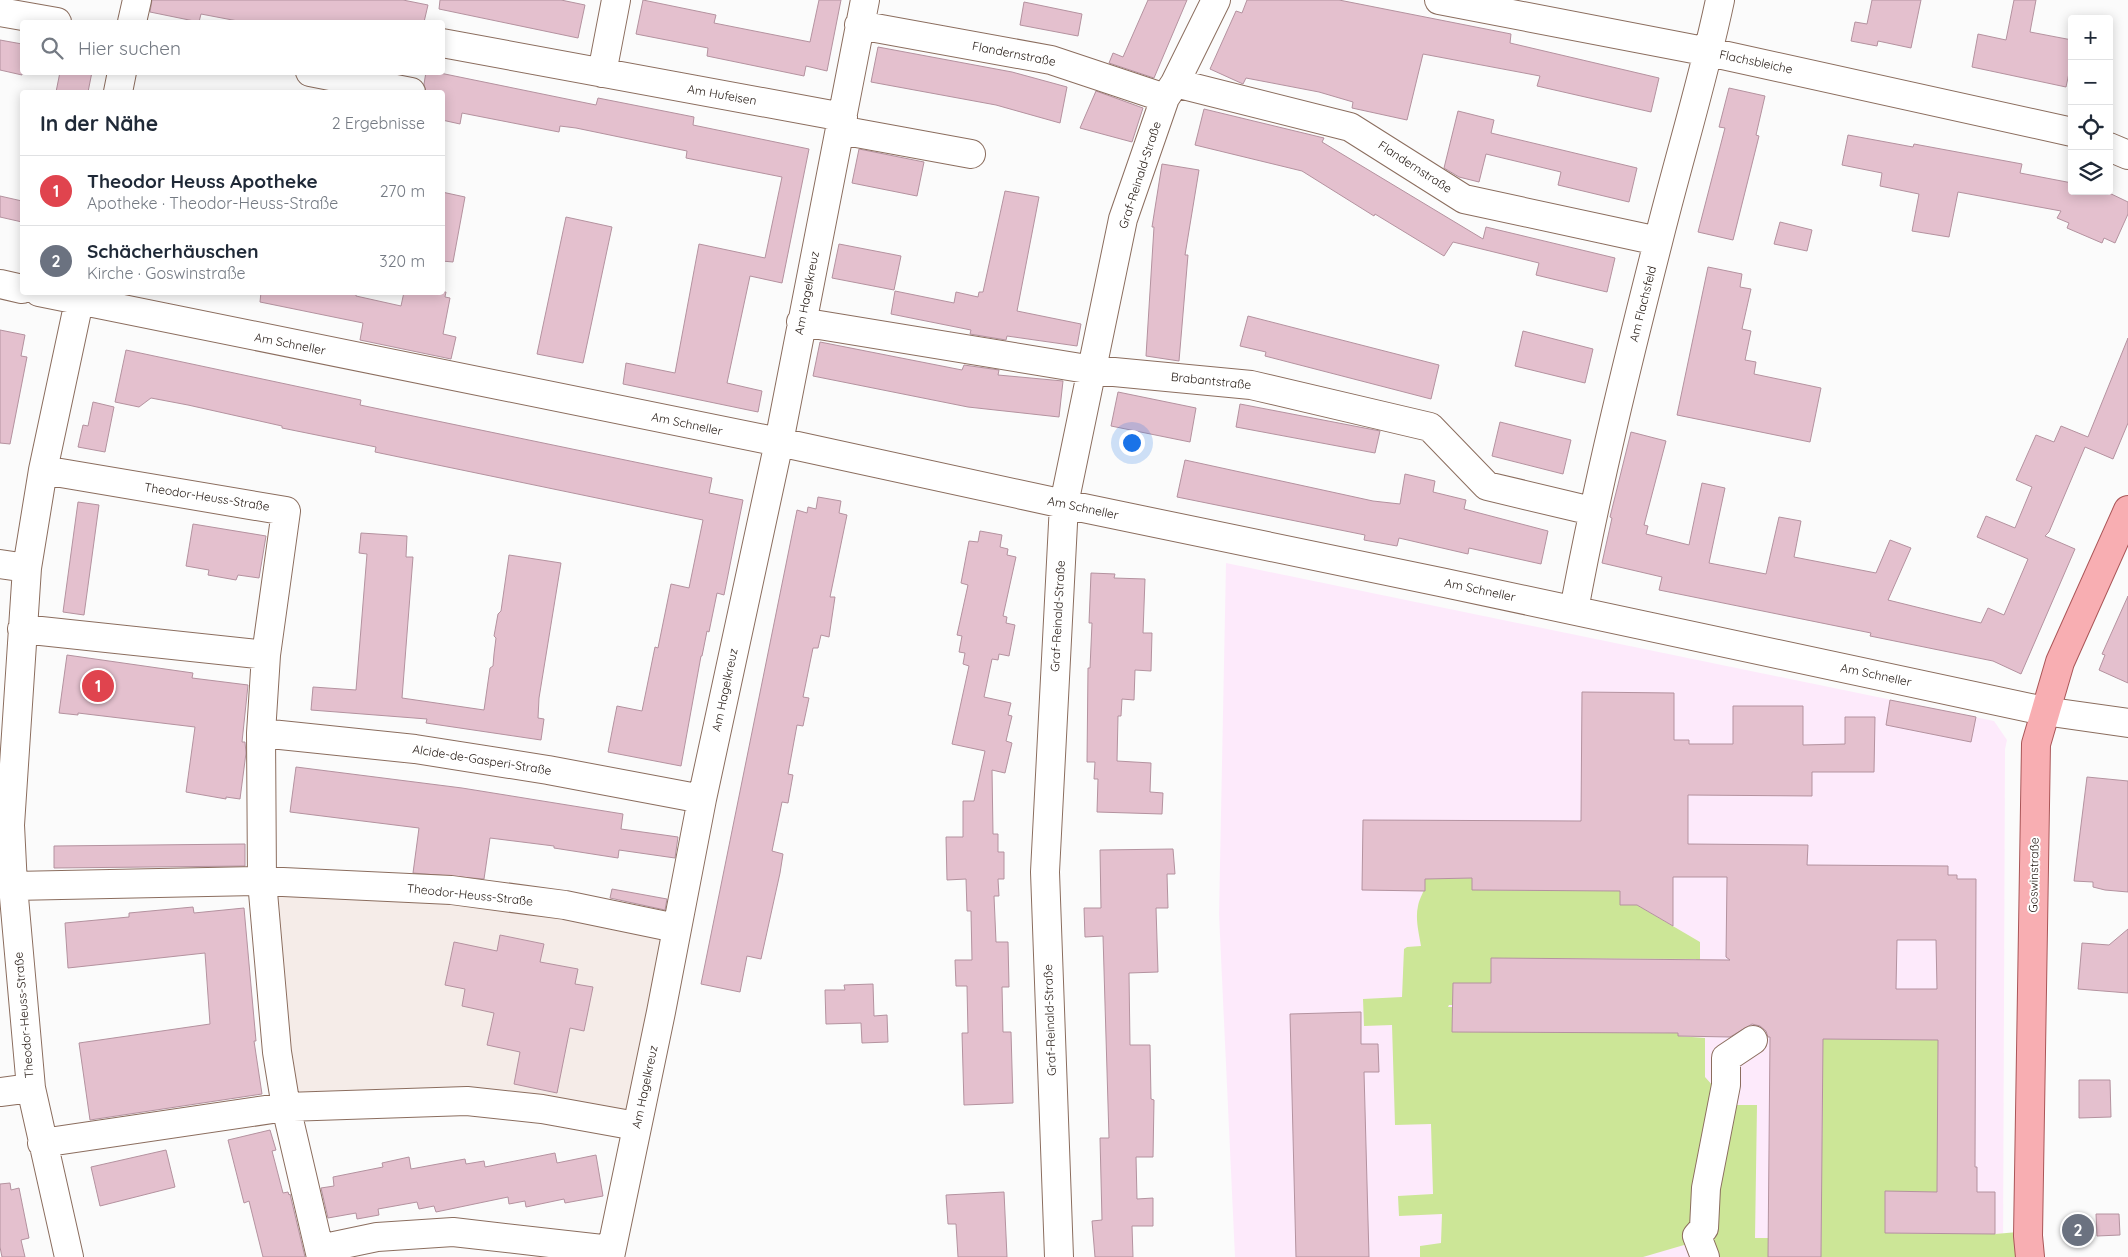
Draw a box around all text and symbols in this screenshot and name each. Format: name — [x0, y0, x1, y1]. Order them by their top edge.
map controls — [2068, 15, 2113, 195]
button: + — [2068, 15, 2113, 60]
search box — [20, 20, 445, 75]
icon: search — [38, 34, 66, 62]
text: Hier suchen — [78, 36, 181, 60]
street label: Flandernstraße — [971, 38, 1057, 69]
street label: Flachsbleiche — [1718, 46, 1794, 77]
button: − — [2068, 60, 2113, 105]
street label: Am Hufeisen — [686, 81, 758, 108]
button: locate — [2068, 105, 2113, 150]
text: In der Nähe — [40, 110, 158, 136]
text: 2 Ergebnisse — [332, 113, 425, 133]
street label: Graf-Reinald-Straße — [1115, 119, 1164, 230]
street label: Flandernstraße — [1376, 137, 1455, 196]
button: layers — [2068, 150, 2113, 195]
text: Theodor Heuss Apotheke — [87, 169, 318, 193]
text: 1 — [53, 181, 59, 201]
text: 270 m — [380, 181, 425, 201]
text: Apotheke · Theodor-Heuss-Straße — [87, 193, 338, 213]
text: Schächerhäuschen — [87, 239, 259, 263]
street label: Am Hagelkreuz — [791, 250, 822, 336]
text: 2 — [51, 251, 61, 271]
text: 320 m — [379, 251, 425, 271]
text: Kirche · Goswinstraße — [87, 263, 246, 283]
street label: Am Flachsfeld — [1626, 264, 1659, 344]
street label: Am Schneller — [253, 329, 327, 358]
street label: Brabantstraße — [1170, 369, 1252, 392]
street label: Am Schneller — [650, 409, 724, 438]
your location — [1119, 430, 1145, 456]
street label: Theodor-Heuss-Straße — [143, 479, 271, 514]
street label: Am Schneller — [1046, 493, 1120, 522]
street label: Graf-Reinald-Straße — [1047, 560, 1068, 672]
street label: Am Schneller — [1443, 575, 1517, 604]
street label: Am Hagelkreuz — [708, 647, 741, 733]
street label: Am Schneller — [1839, 660, 1913, 689]
pin: 1 — [82, 667, 114, 705]
street label: Alcide-de-Gasperi-Straße — [411, 741, 553, 778]
street label: Goswinstraße — [2025, 837, 2042, 913]
street label: Theodor-Heuss-Straße — [406, 880, 534, 909]
street label: Theodor-Heuss-Straße — [10, 951, 36, 1079]
street label: Graf-Reinald-Straße — [1040, 964, 1059, 1076]
street label: Am Hagelkreuz — [628, 1044, 661, 1130]
pin: 2 — [2062, 1211, 2094, 1249]

